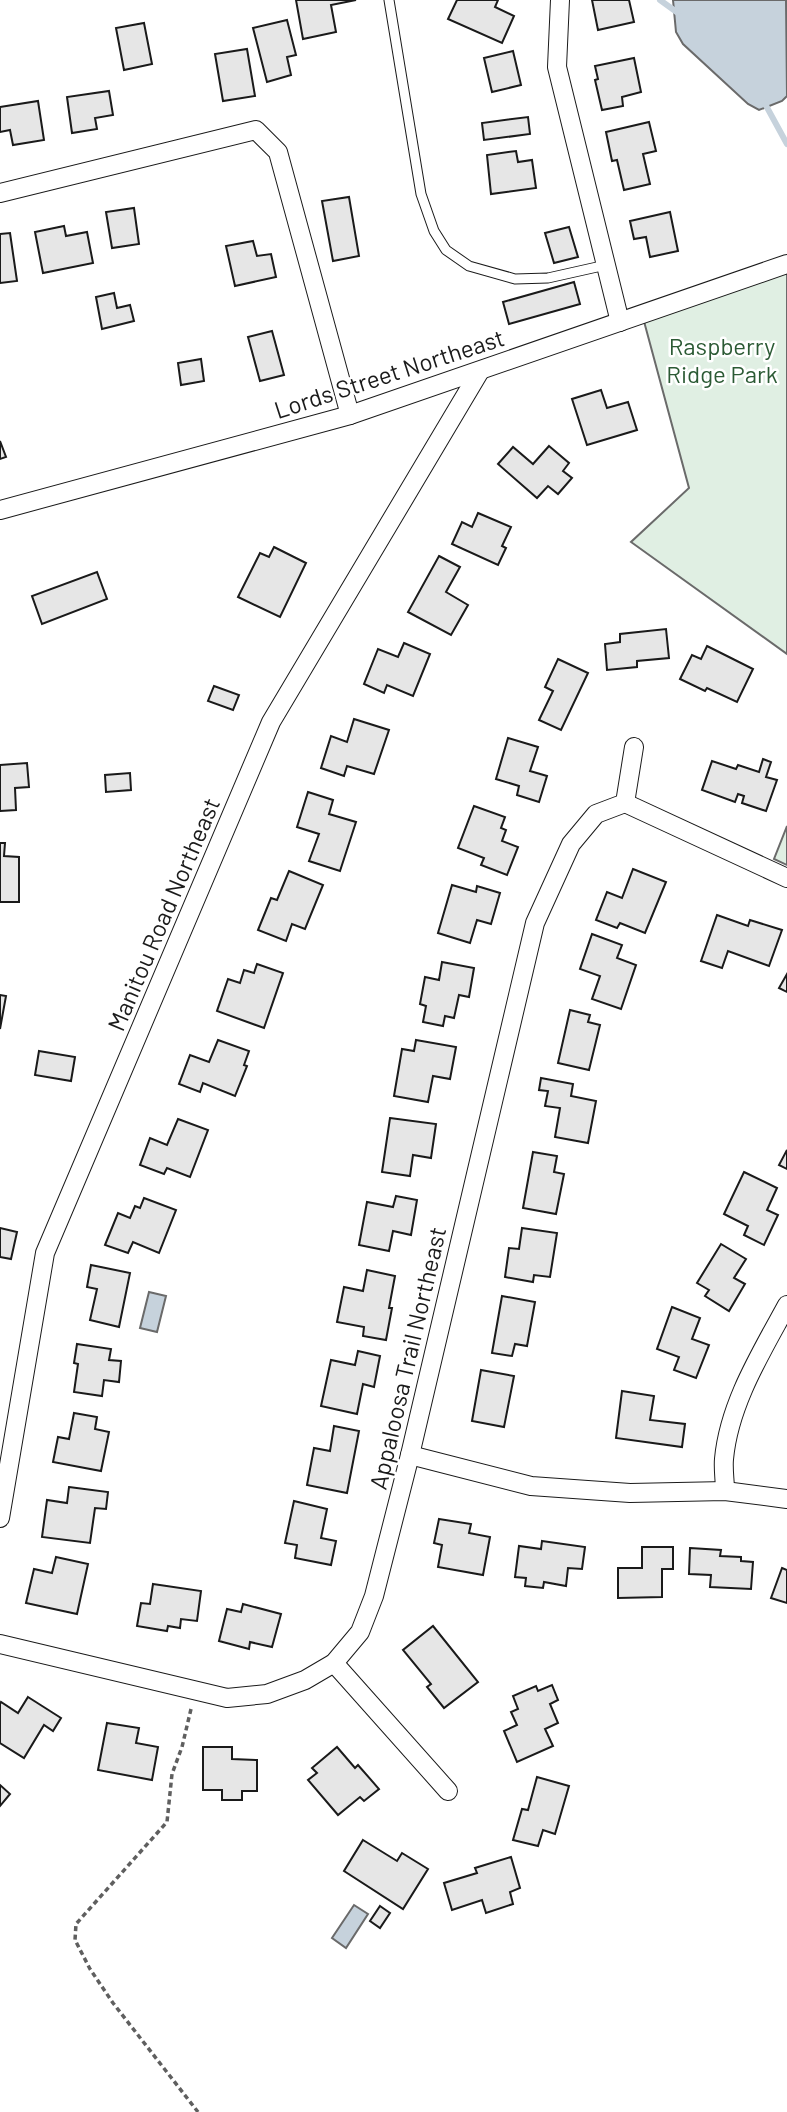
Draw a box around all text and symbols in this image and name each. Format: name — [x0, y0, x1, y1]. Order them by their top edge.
street label: Lords Street Northeast — [270, 322, 508, 424]
park label: Raspberry Ridge Park — [666, 331, 778, 388]
street label: Manitou Road Northeast — [101, 793, 225, 1035]
street label: Appaloosa Trail Northeast — [363, 1224, 451, 1492]

